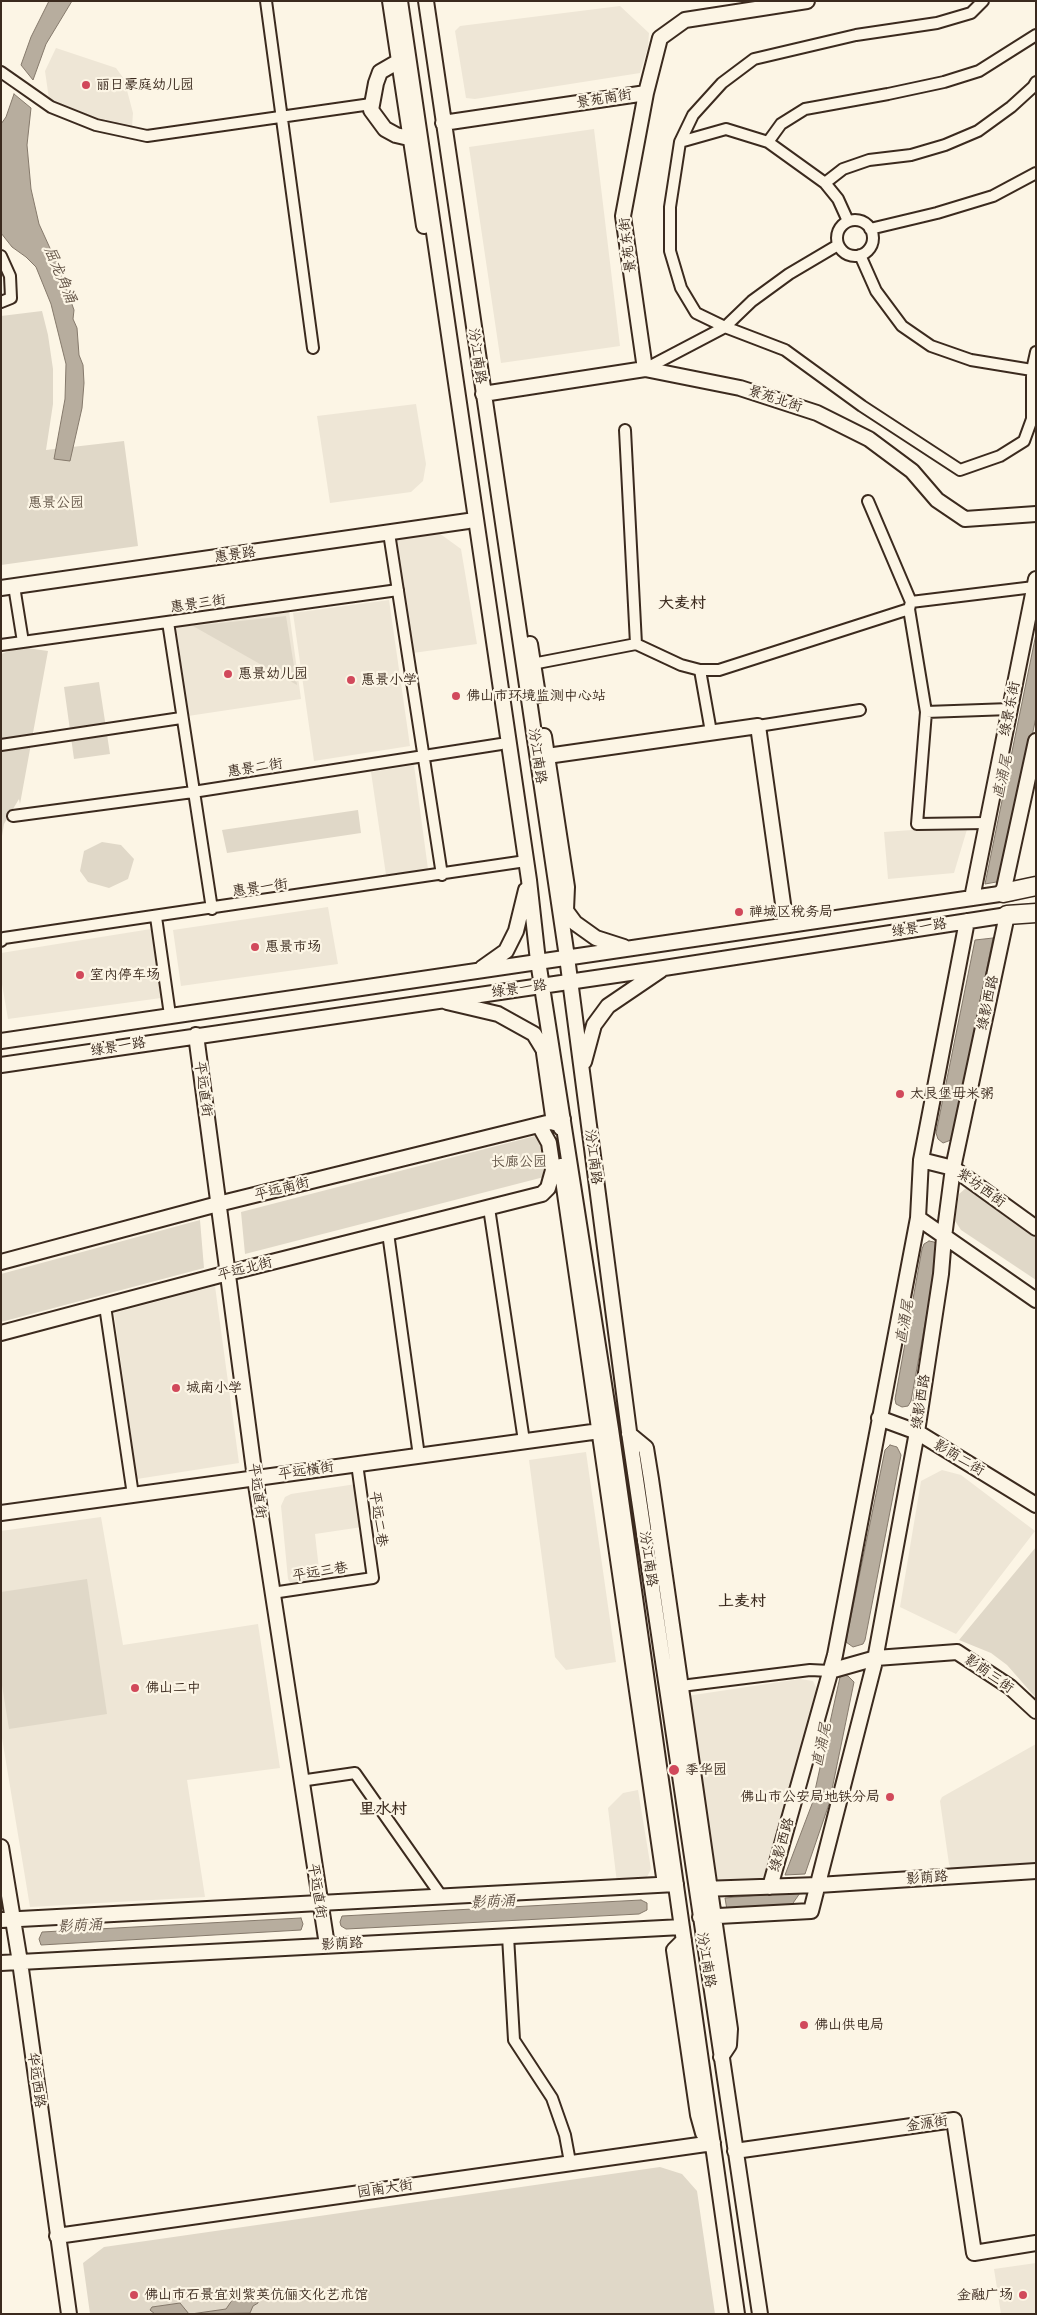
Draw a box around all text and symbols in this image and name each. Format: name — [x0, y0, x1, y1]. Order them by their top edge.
place label: 丽日豪庭幼儿园 — [96, 77, 194, 93]
marker: 丽日豪庭幼儿园 — [80, 79, 92, 91]
street label: 景苑南街 — [575, 86, 633, 112]
street label: 景苑东街 — [616, 216, 640, 274]
water label: 屈龙角涌 — [40, 244, 80, 306]
street label: 汾江南路 — [465, 327, 489, 385]
street label: 景苑北街 — [746, 382, 804, 416]
park label: 惠景公园 — [28, 495, 84, 511]
street label: 惠景路 — [213, 544, 257, 566]
street label: 惠景三街 — [169, 592, 227, 616]
district label: 大麦村 — [658, 594, 706, 614]
place label: 惠景幼儿园 — [238, 666, 308, 682]
marker: 惠景幼儿园 — [222, 668, 234, 680]
place label: 惠景小学 — [361, 672, 417, 688]
marker: 惠景小学 — [345, 674, 357, 686]
street label: 绿景东街 — [996, 680, 1024, 738]
place label: 佛山市环境监测中心站 — [466, 688, 606, 704]
marker: 佛山市环境监测中心站 — [450, 690, 462, 702]
street label: 汾江南路 — [525, 727, 549, 785]
water label: 直涌尾 — [990, 753, 1016, 801]
street label: 惠景二街 — [226, 755, 284, 781]
street label: 惠景一街 — [231, 876, 289, 900]
place label: 禅城区税务局 — [749, 904, 833, 920]
marker: 禅城区税务局 — [733, 906, 745, 918]
street label: 绿景一路 — [890, 915, 948, 941]
place label: 惠景市场 — [265, 939, 321, 955]
marker: 惠景市场 — [249, 941, 261, 953]
place label: 室内停车场 — [90, 967, 160, 983]
marker: 室内停车场 — [74, 969, 86, 981]
street label: 绿影西路 — [974, 974, 1002, 1032]
street label: 绿景一路 — [490, 977, 548, 1001]
street label: 绿景一路 — [89, 1034, 147, 1060]
street label: 平远直街 — [191, 1060, 215, 1118]
place label: 太艮堡毋米粥 — [910, 1086, 994, 1102]
marker: 太艮堡毋米粥 — [894, 1088, 906, 1100]
street label: 汾江南路 — [581, 1128, 605, 1186]
park label: 长廊公园 — [491, 1154, 547, 1170]
street label: 紫坊西街 — [953, 1165, 1009, 1211]
street label: 平远南街 — [253, 1174, 311, 1204]
street label: 平远北街 — [216, 1254, 274, 1284]
water label: 直涌尾 — [892, 1298, 918, 1346]
street label: 绿影西路 — [908, 1373, 934, 1431]
place label: 城南小学 — [186, 1380, 242, 1396]
marker: 城南小学 — [170, 1382, 182, 1394]
street label: 影荫二街 — [931, 1436, 987, 1480]
street label: 平远横街 — [277, 1459, 335, 1483]
street label: 平远直街 — [245, 1462, 269, 1520]
street label: 平远二巷 — [366, 1490, 390, 1548]
street label: 汾江南路 — [636, 1530, 660, 1588]
street label: 平远三巷 — [291, 1559, 349, 1585]
district label: 上麦村 — [718, 1592, 766, 1612]
street label: 影荫三街 — [961, 1651, 1017, 1697]
place label: 佛山二中 — [145, 1680, 201, 1696]
marker: 佛山二中 — [129, 1682, 141, 1694]
water label: 直涌尾 — [809, 1721, 835, 1769]
place label: 季华园 — [685, 1762, 727, 1778]
marker: 季华园 — [667, 1763, 681, 1777]
place label: 佛山市公安局地铁分局 — [740, 1789, 880, 1805]
marker: 佛山市公安局地铁分局 — [884, 1791, 896, 1803]
district label: 里水村 — [359, 1800, 407, 1820]
street label: 绿影西路 — [766, 1816, 798, 1874]
street label: 平远直街 — [304, 1862, 330, 1920]
street label: 影荫路 — [905, 1868, 949, 1888]
water label: 影荫涌 — [470, 1892, 516, 1912]
water label: 影荫涌 — [57, 1916, 103, 1936]
street label: 汾江南路 — [693, 1931, 719, 1989]
street label: 影荫路 — [321, 1935, 363, 1953]
place label: 佛山供电局 — [814, 2017, 884, 2033]
marker: 佛山供电局 — [798, 2019, 810, 2031]
street label: 华远西路 — [24, 2051, 48, 2109]
street label: 金源街 — [905, 2113, 949, 2135]
street label: 园南大街 — [356, 2177, 414, 2201]
place label: 佛山市石景宜刘紫英伉俪文化艺术馆 — [144, 2287, 368, 2303]
place label: 金融广场 — [957, 2287, 1013, 2303]
marker: 佛山市石景宜刘紫英伉俪文化艺术馆 — [128, 2289, 140, 2301]
marker: 金融广场 — [1017, 2289, 1029, 2301]

